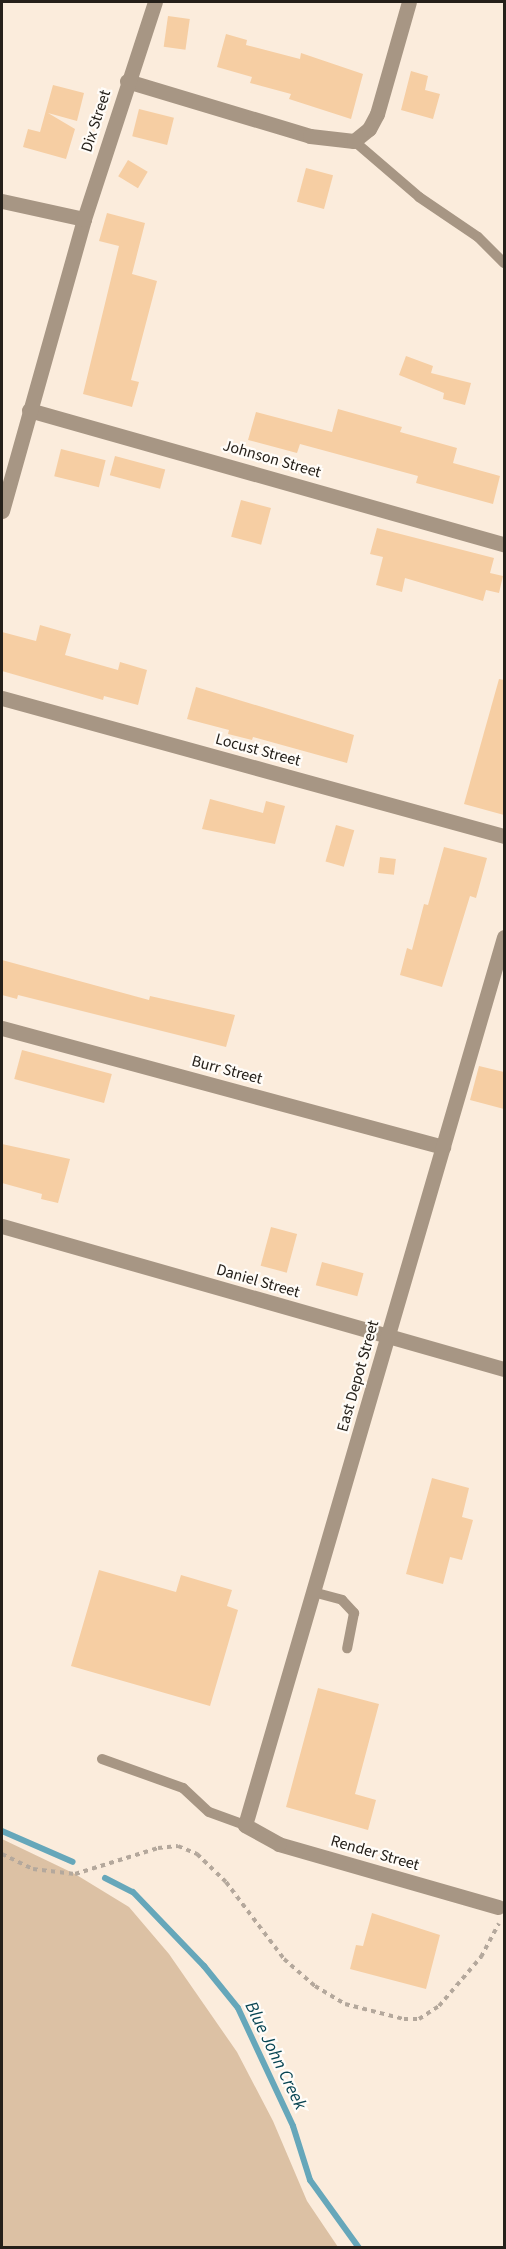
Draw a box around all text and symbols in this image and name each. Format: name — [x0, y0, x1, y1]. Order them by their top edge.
street label: Dix Street — [77, 88, 115, 154]
street label: Johnson Street — [221, 436, 323, 482]
street label: Locust Street — [213, 729, 303, 771]
street label: Burr Street — [190, 1051, 264, 1089]
street label: Daniel Street — [214, 1260, 302, 1302]
street label: East Depot Street — [333, 1318, 383, 1434]
street label: Render Street — [328, 1831, 422, 1875]
water label: Blue John Creek — [239, 1998, 311, 2114]

